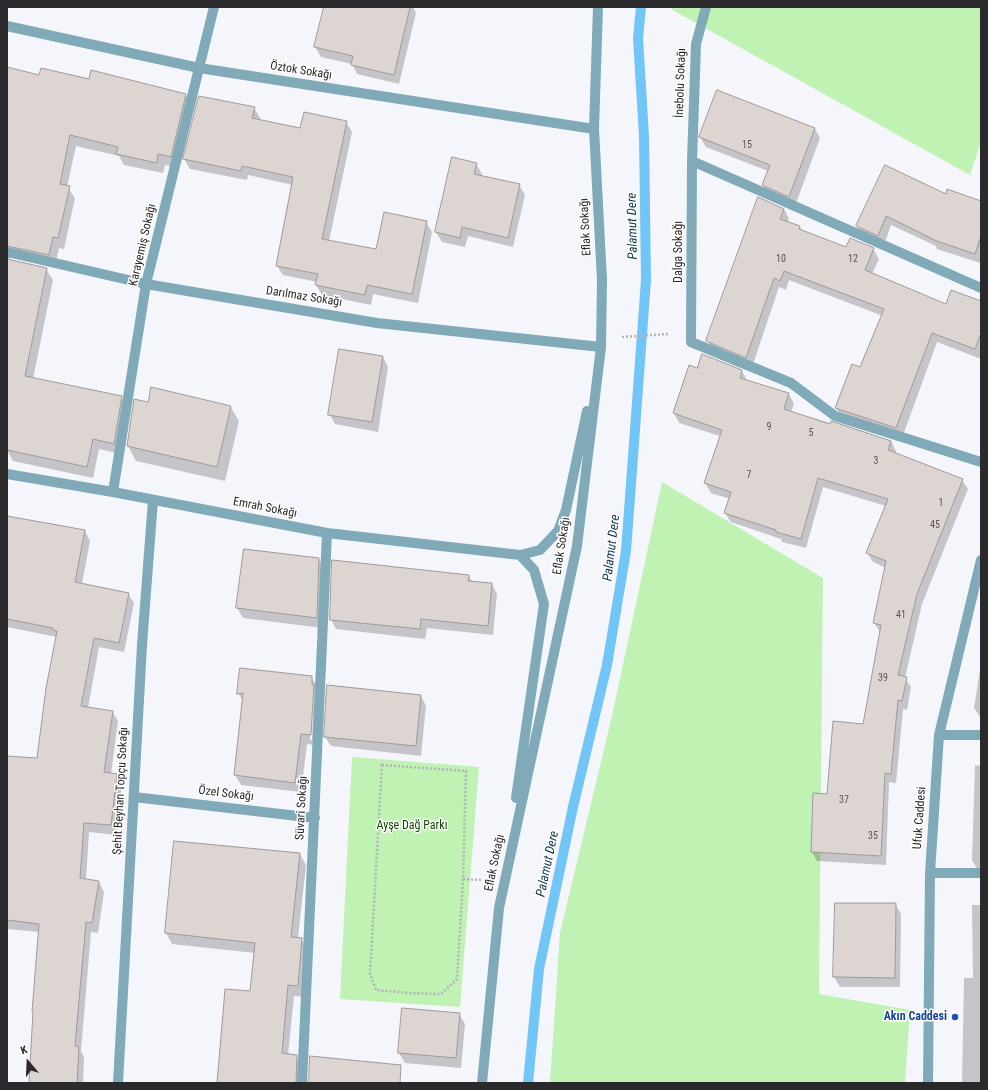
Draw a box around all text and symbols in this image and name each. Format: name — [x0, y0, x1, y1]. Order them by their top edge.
street label: İnebolu Sokağı — [673, 48, 689, 118]
street label: Öztok Sokağı — [269, 59, 333, 83]
house number: 15 — [742, 139, 752, 151]
water label: Palamut Dere — [625, 192, 641, 260]
street label: Eflak Sokağı — [577, 198, 595, 256]
street label: Karayemiş Sokağı — [127, 202, 159, 288]
street label: Dalga Sokağı — [672, 221, 686, 283]
house number: 10 — [776, 253, 786, 265]
house number: 12 — [848, 253, 858, 265]
street label: Darılmaz Sokağı — [265, 284, 343, 310]
house number: 9 — [767, 421, 771, 433]
house number: 5 — [809, 427, 813, 439]
house number: 3 — [874, 455, 878, 467]
house number: 7 — [747, 469, 751, 481]
street label: Emrah Sokağı — [232, 495, 298, 521]
house number: 1 — [939, 497, 943, 509]
water label: Palamut Dere — [600, 514, 624, 582]
street label: Eflak Sokağı — [550, 516, 574, 576]
house number: 45 — [930, 519, 940, 531]
house number: 41 — [896, 609, 906, 621]
house number: 39 — [878, 672, 888, 684]
street label: Şehit Beyhan Topçu Sokağı — [110, 727, 132, 855]
street label: Süvari Sokağı — [293, 776, 311, 840]
street label: Özel Sokağı — [197, 783, 255, 805]
street label: Ufuk Caddesi — [911, 786, 929, 850]
house number: 37 — [839, 794, 849, 806]
park label: Ayşe Dağ Parkı — [377, 819, 447, 833]
water label: Palamut Dere — [533, 830, 563, 898]
house number: 35 — [868, 830, 878, 842]
street label: Eflak Sokağı — [482, 833, 508, 893]
place label: Akın Caddesi — [884, 1010, 947, 1024]
marker: Akın Caddesi — [950, 1012, 960, 1022]
north arrow — [8, 1042, 48, 1082]
text: K — [19, 1043, 29, 1057]

